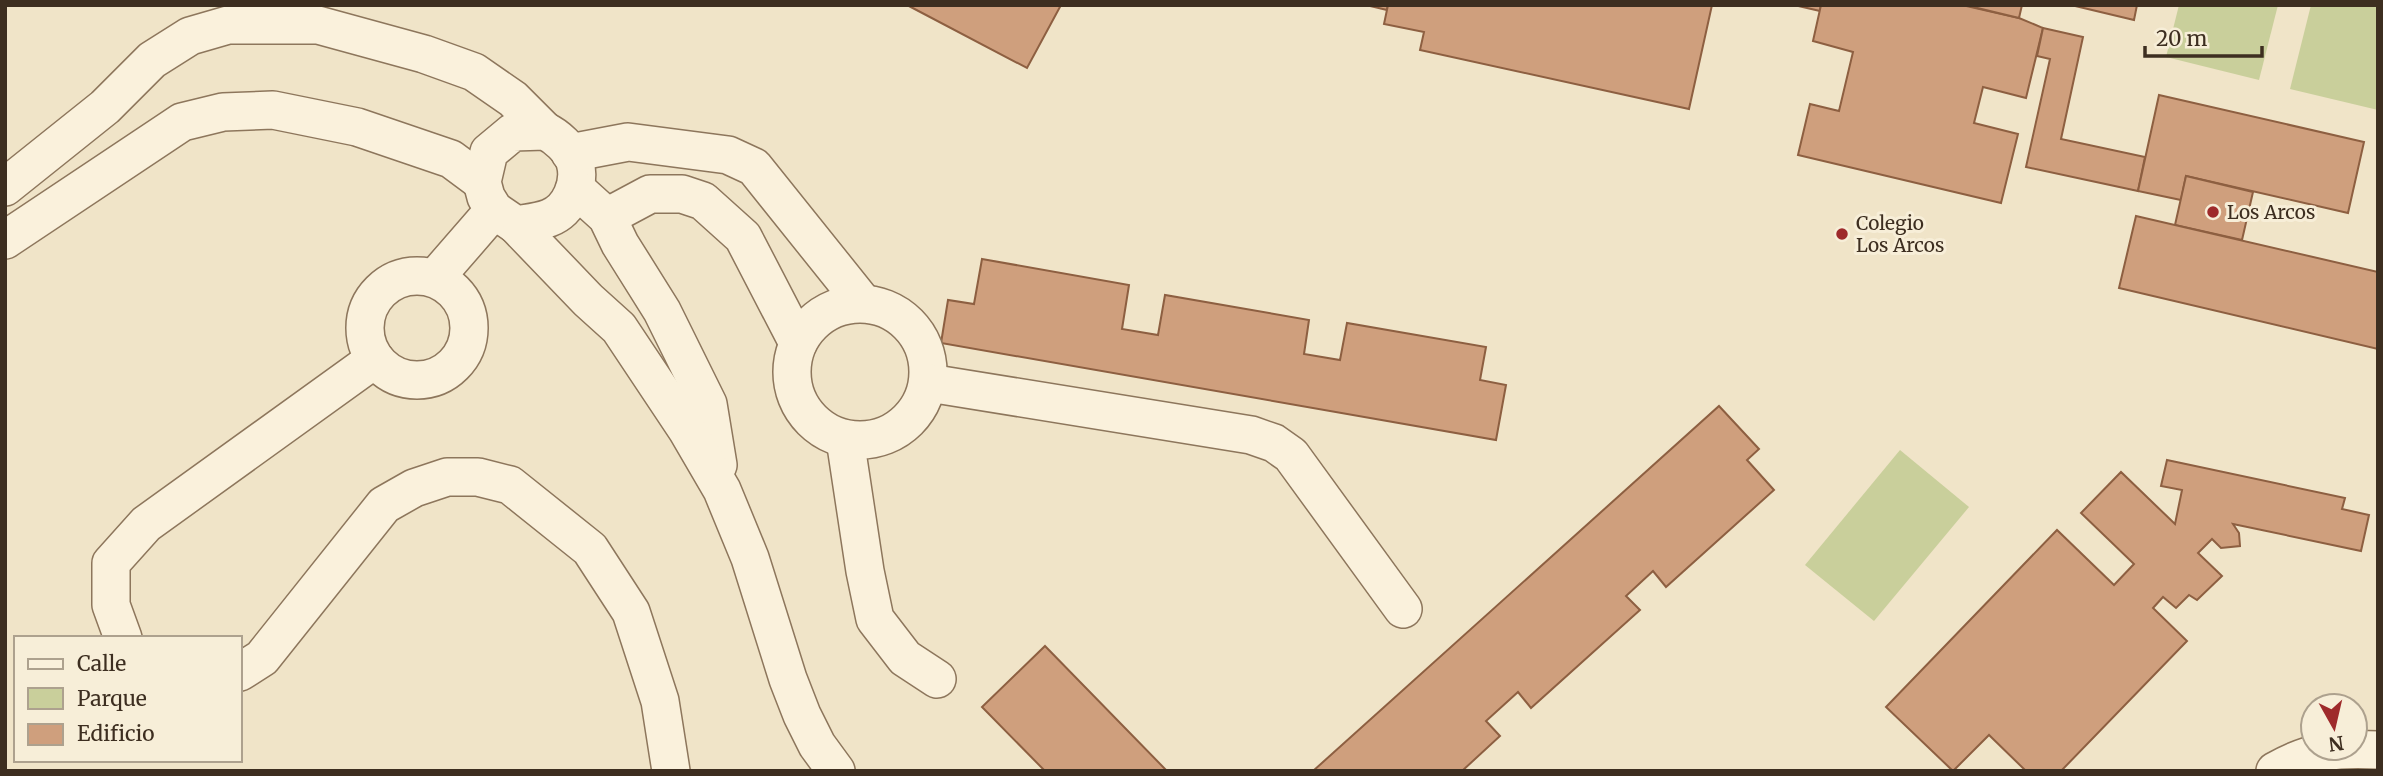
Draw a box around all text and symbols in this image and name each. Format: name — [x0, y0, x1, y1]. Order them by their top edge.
scale bar — [2145, 14, 2262, 58]
text: 20 m — [2156, 25, 2208, 52]
place label: Los Arcos — [2227, 200, 2315, 224]
marker: Los Arcos — [2205, 204, 2221, 220]
place label: Colegio Los Arcos — [1856, 211, 1944, 257]
marker: Colegio Los Arcos — [1834, 226, 1850, 242]
legend — [14, 636, 242, 762]
text: Calle — [77, 650, 126, 677]
text: Parque — [77, 685, 147, 712]
north arrow — [2299, 692, 2369, 762]
text: Edificio — [77, 720, 154, 747]
text: N — [2327, 731, 2345, 757]

